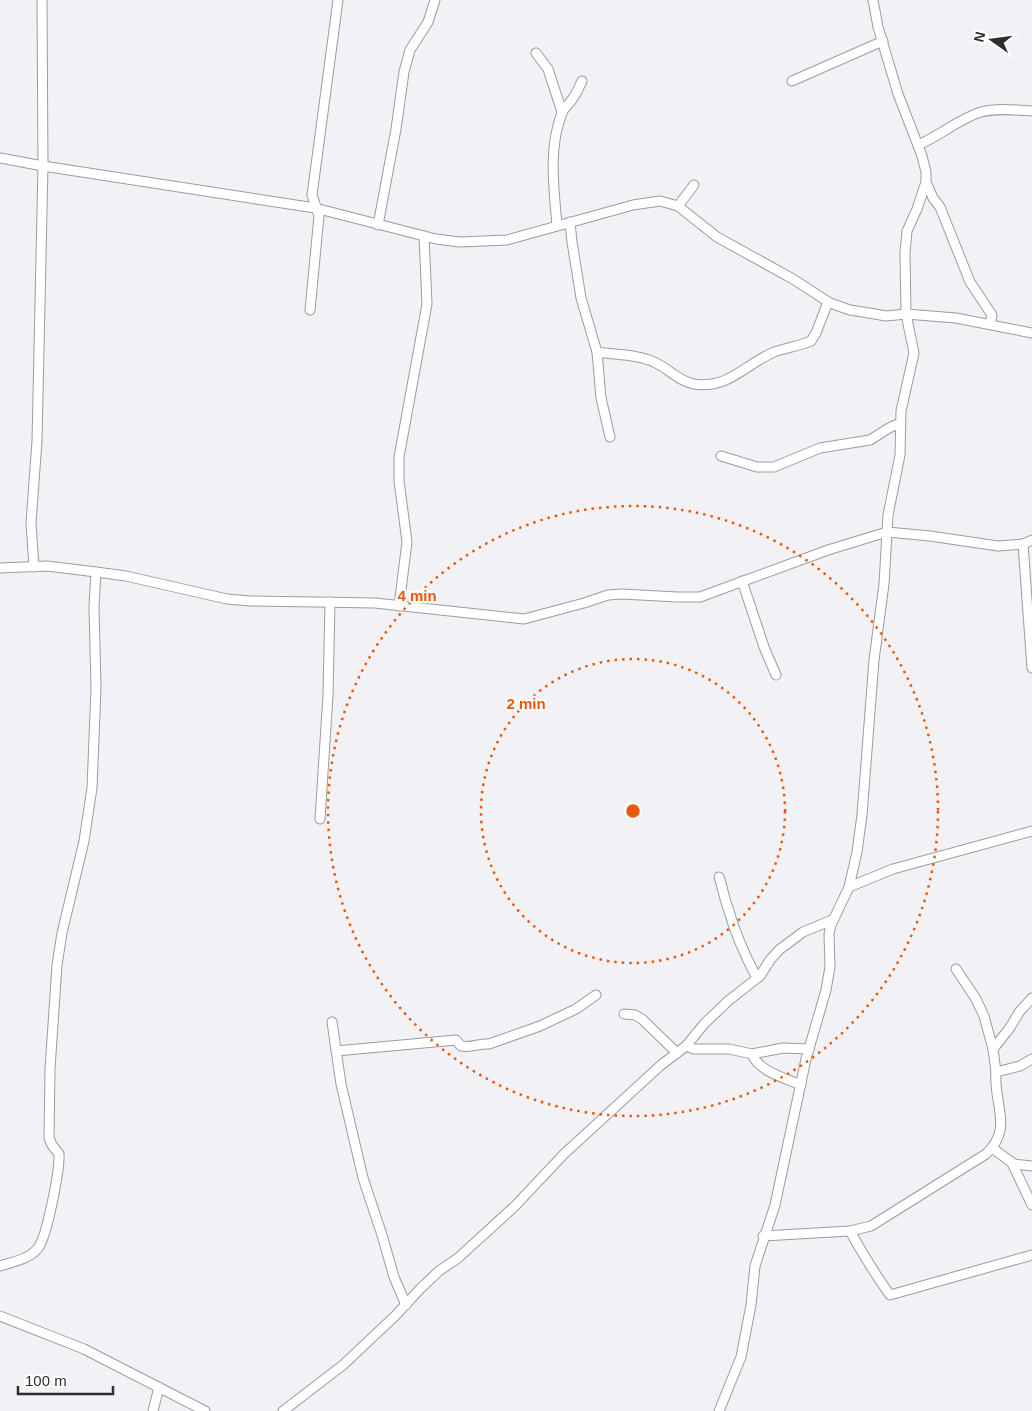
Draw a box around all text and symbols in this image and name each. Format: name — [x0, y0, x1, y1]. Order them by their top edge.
north arrow — [967, 15, 1017, 65]
text: N — [970, 30, 988, 44]
text: 4 min — [397, 587, 437, 604]
text: 2 min — [506, 695, 546, 712]
centre of rings — [624, 802, 642, 820]
scale bar — [18, 1364, 112, 1396]
text: 100 m — [25, 1372, 67, 1389]

